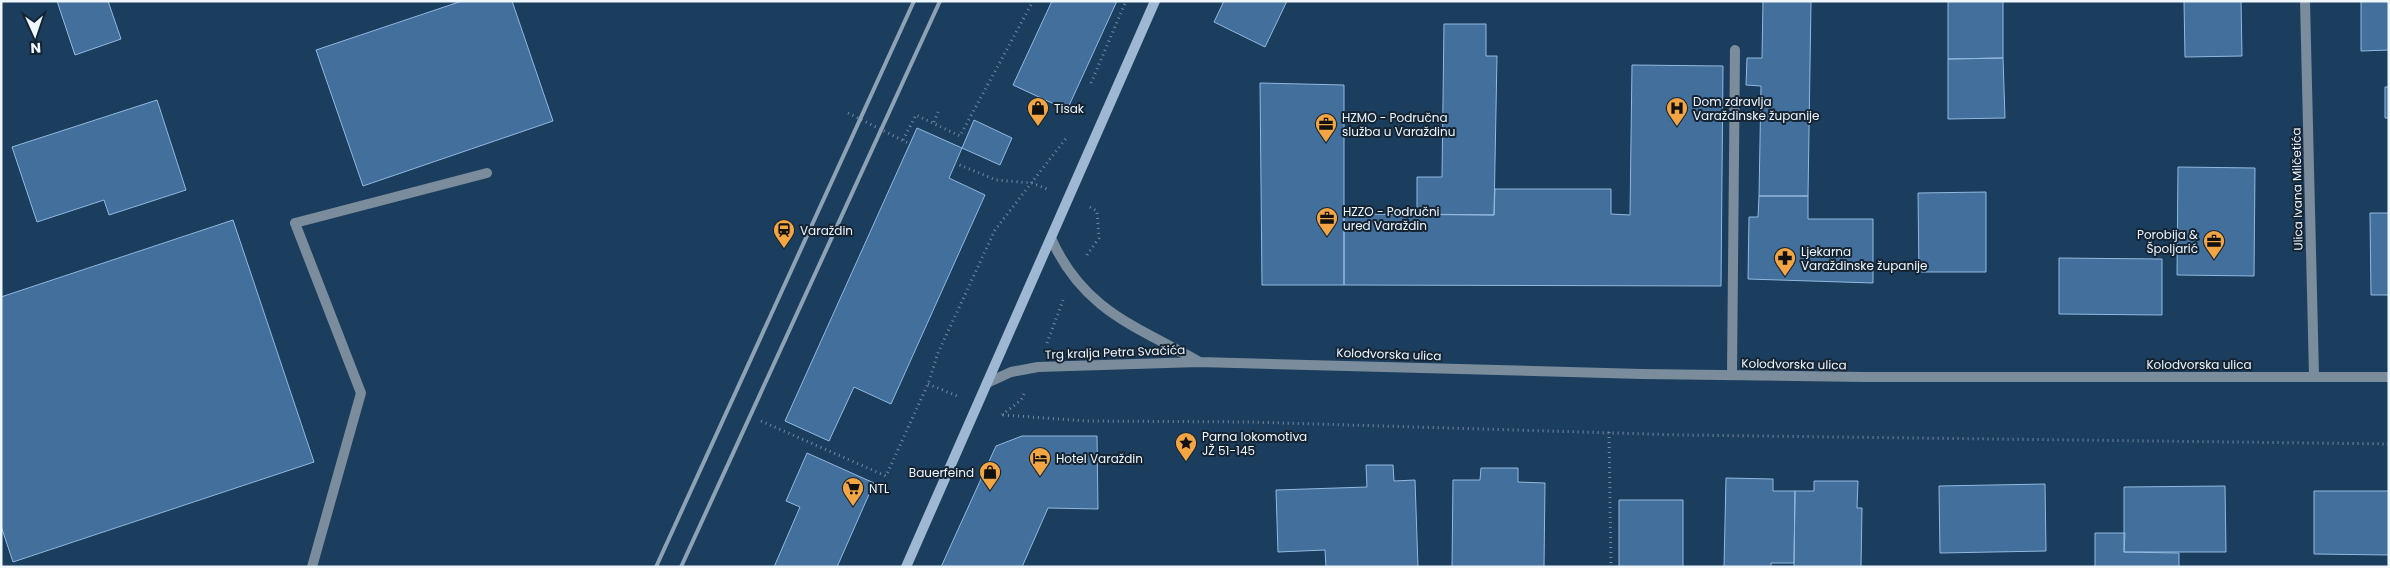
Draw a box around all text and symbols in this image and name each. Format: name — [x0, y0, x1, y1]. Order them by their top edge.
north arrow — [10, 10, 60, 60]
text: N — [30, 38, 41, 58]
place label: Dom zdravlja Varaždinske županije — [1693, 93, 1820, 124]
shop icon: Tisak — [1026, 96, 1050, 127]
hospital icon: Dom zdravlja Varaždinske županije — [1665, 96, 1689, 127]
place label: Tisak — [1054, 100, 1085, 117]
place label: HZMO - Područna služba u Varaždinu — [1342, 109, 1455, 140]
office icon: HZMO - Područna služba u Varaždinu — [1314, 112, 1338, 143]
street label: Ulica Ivana Milčetića — [2287, 127, 2307, 251]
place label: HZZO - Područni ured Varaždin — [1343, 203, 1440, 234]
office icon: HZZO - Područni ured Varaždin — [1315, 206, 1339, 237]
station icon: Varaždin — [772, 218, 796, 249]
place label: Varaždin — [800, 222, 853, 239]
place label: Porobija & Špoljarić — [2137, 226, 2198, 257]
office icon: Porobija & Špoljarić — [2202, 229, 2226, 260]
place label: Ljekarna Varaždinske županije — [1801, 243, 1928, 274]
pharmacy icon: Ljekarna Varaždinske županije — [1773, 246, 1797, 277]
street label: Trg kralja Petra Svačića — [1045, 341, 1185, 363]
street label: Kolodvorska ulica — [1336, 344, 1442, 364]
street label: Kolodvorska ulica — [1741, 355, 1847, 373]
street label: Kolodvorska ulica — [2146, 356, 2252, 373]
place label: Parna lokomotiva JŽ 51-145 — [1202, 428, 1307, 459]
place icon: Parna lokomotiva JŽ 51-145 — [1174, 431, 1198, 462]
hotel icon: Hotel Varaždin — [1028, 446, 1052, 477]
place label: Hotel Varaždin — [1056, 450, 1143, 467]
shop icon: Bauerfeind — [978, 460, 1002, 491]
place label: Bauerfeind — [909, 464, 974, 481]
supermarket icon: NTL — [841, 476, 865, 507]
place label: NTL — [869, 480, 889, 497]

